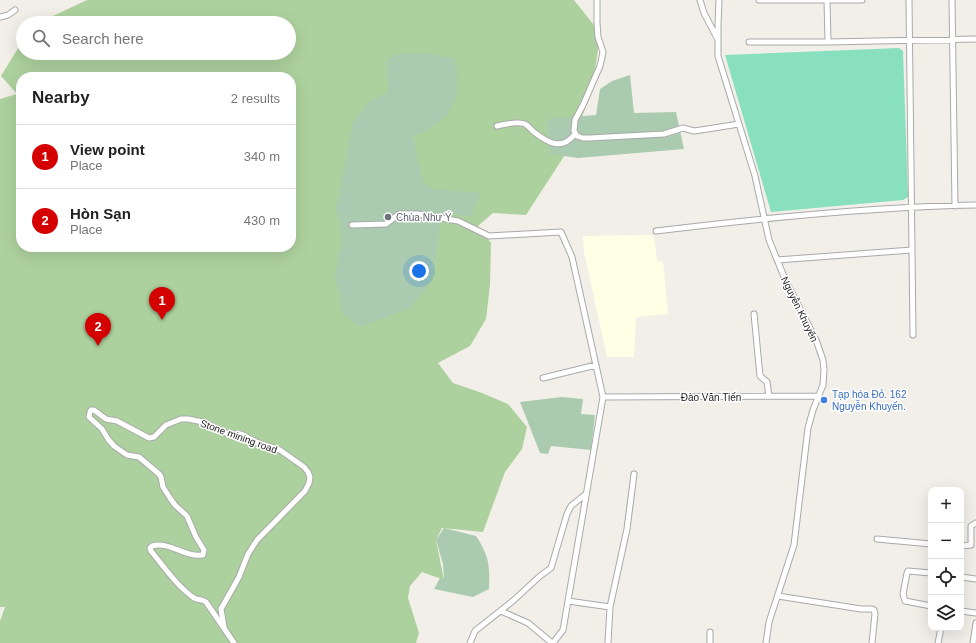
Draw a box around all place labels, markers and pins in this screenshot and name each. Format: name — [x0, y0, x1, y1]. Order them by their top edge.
place label: Chùa Như Ý — [396, 211, 452, 223]
marker: Chùa Như Ý — [383, 212, 393, 222]
pin: 1 — [149, 287, 175, 320]
pin: 2 — [85, 313, 111, 346]
place label: Tạp hóa Đỏ. 162 Nguyễn Khuyến. — [832, 389, 907, 412]
marker: Tạp hóa Đỏ. 162 Nguyễn Khuyến. — [819, 395, 829, 405]

